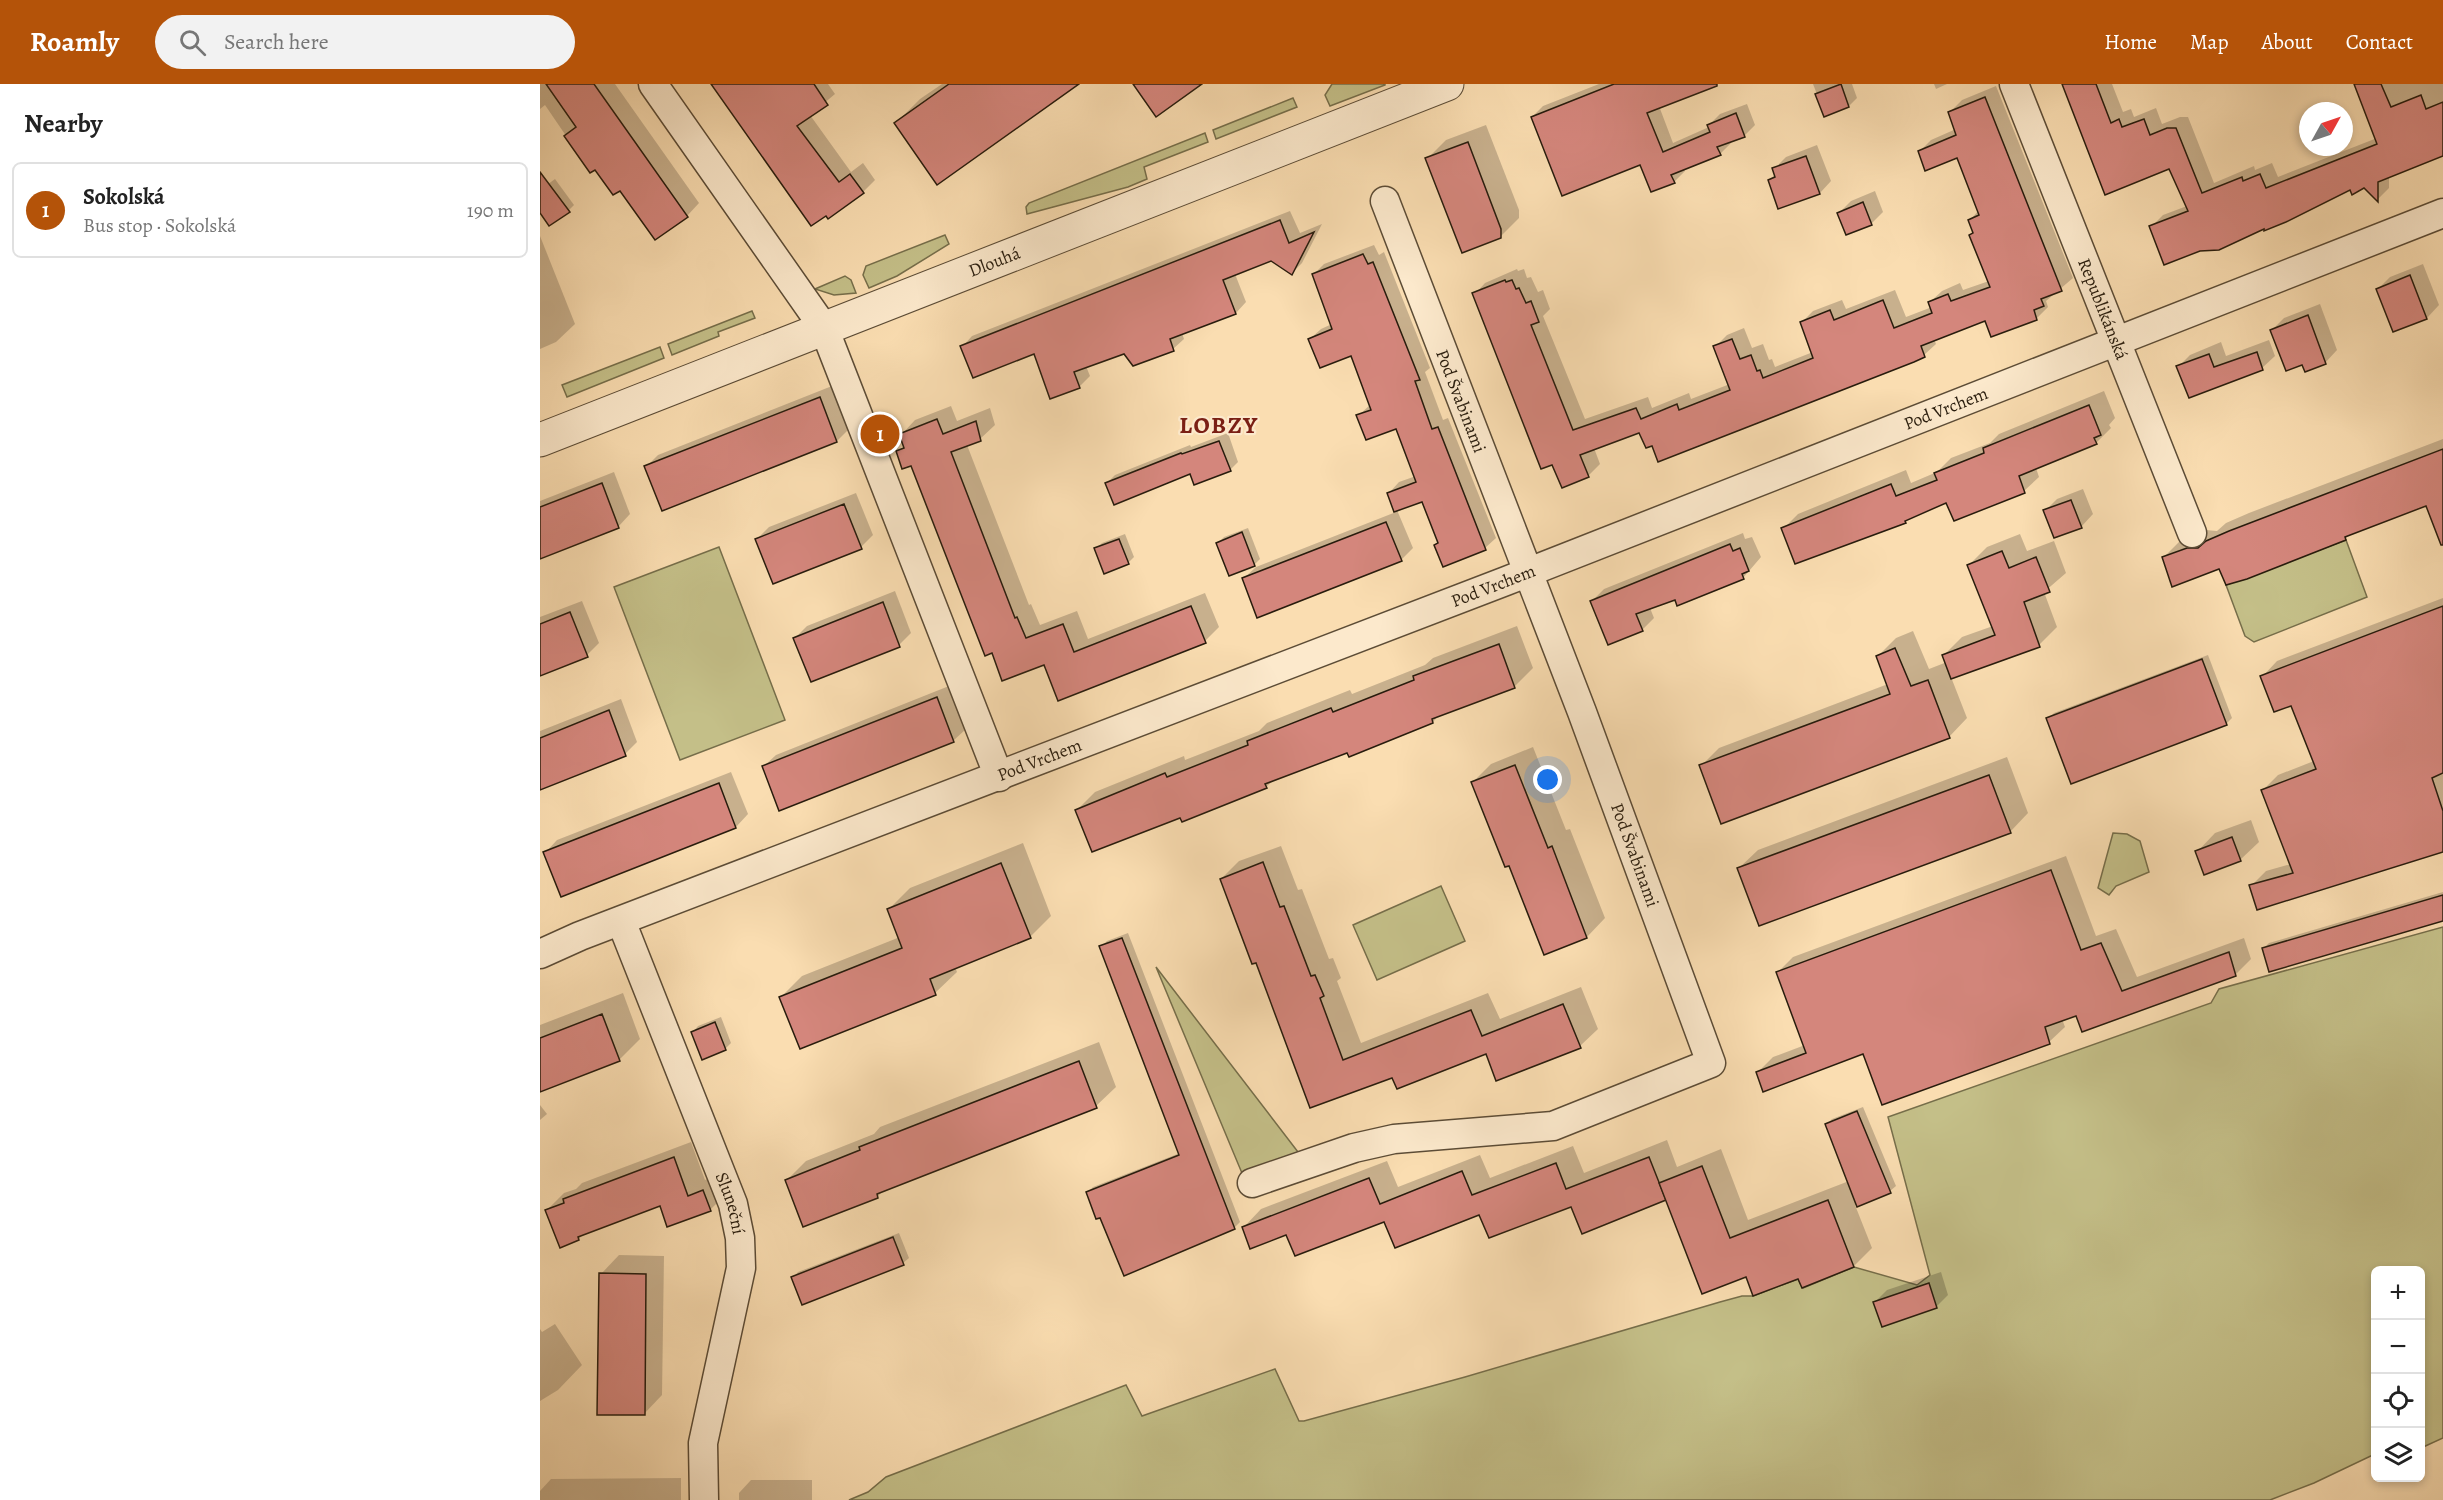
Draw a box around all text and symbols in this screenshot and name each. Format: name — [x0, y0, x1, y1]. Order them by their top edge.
search box — [155, 15, 575, 69]
text: Roamly — [30, 23, 119, 61]
icon: search — [176, 26, 209, 59]
text: Search here — [224, 27, 329, 57]
text: Home — [2104, 28, 2157, 56]
text: Map — [2190, 28, 2228, 56]
text: About — [2261, 28, 2313, 56]
text: Contact — [2346, 28, 2413, 56]
north arrow — [2299, 102, 2353, 156]
text: Nearby — [24, 106, 103, 141]
text: Sokolská — [83, 182, 165, 212]
text: 1 — [42, 197, 49, 224]
text: 190 m — [467, 197, 514, 224]
text: Bus stop · Sokolská — [83, 212, 236, 239]
street label: Dlouhá — [965, 240, 1024, 283]
street label: Republikánská — [2072, 255, 2134, 364]
street label: Pod Švabinami — [1430, 346, 1492, 456]
street label: Pod Vrchem — [1900, 381, 1991, 436]
district label: LOBZY — [1179, 409, 1259, 441]
pin: 1 — [860, 412, 900, 456]
street label: Pod Vrchem — [1448, 559, 1539, 613]
street label: Pod Vrchem — [994, 733, 1085, 787]
your location — [1533, 765, 1562, 794]
street label: Pod Švabinami — [1605, 800, 1665, 910]
street label: Sluneční — [710, 1169, 751, 1236]
map controls — [2371, 1266, 2425, 1482]
button: + — [2371, 1266, 2425, 1320]
button: − — [2371, 1320, 2425, 1374]
button: locate — [2371, 1374, 2425, 1428]
button: layers — [2371, 1428, 2425, 1482]

